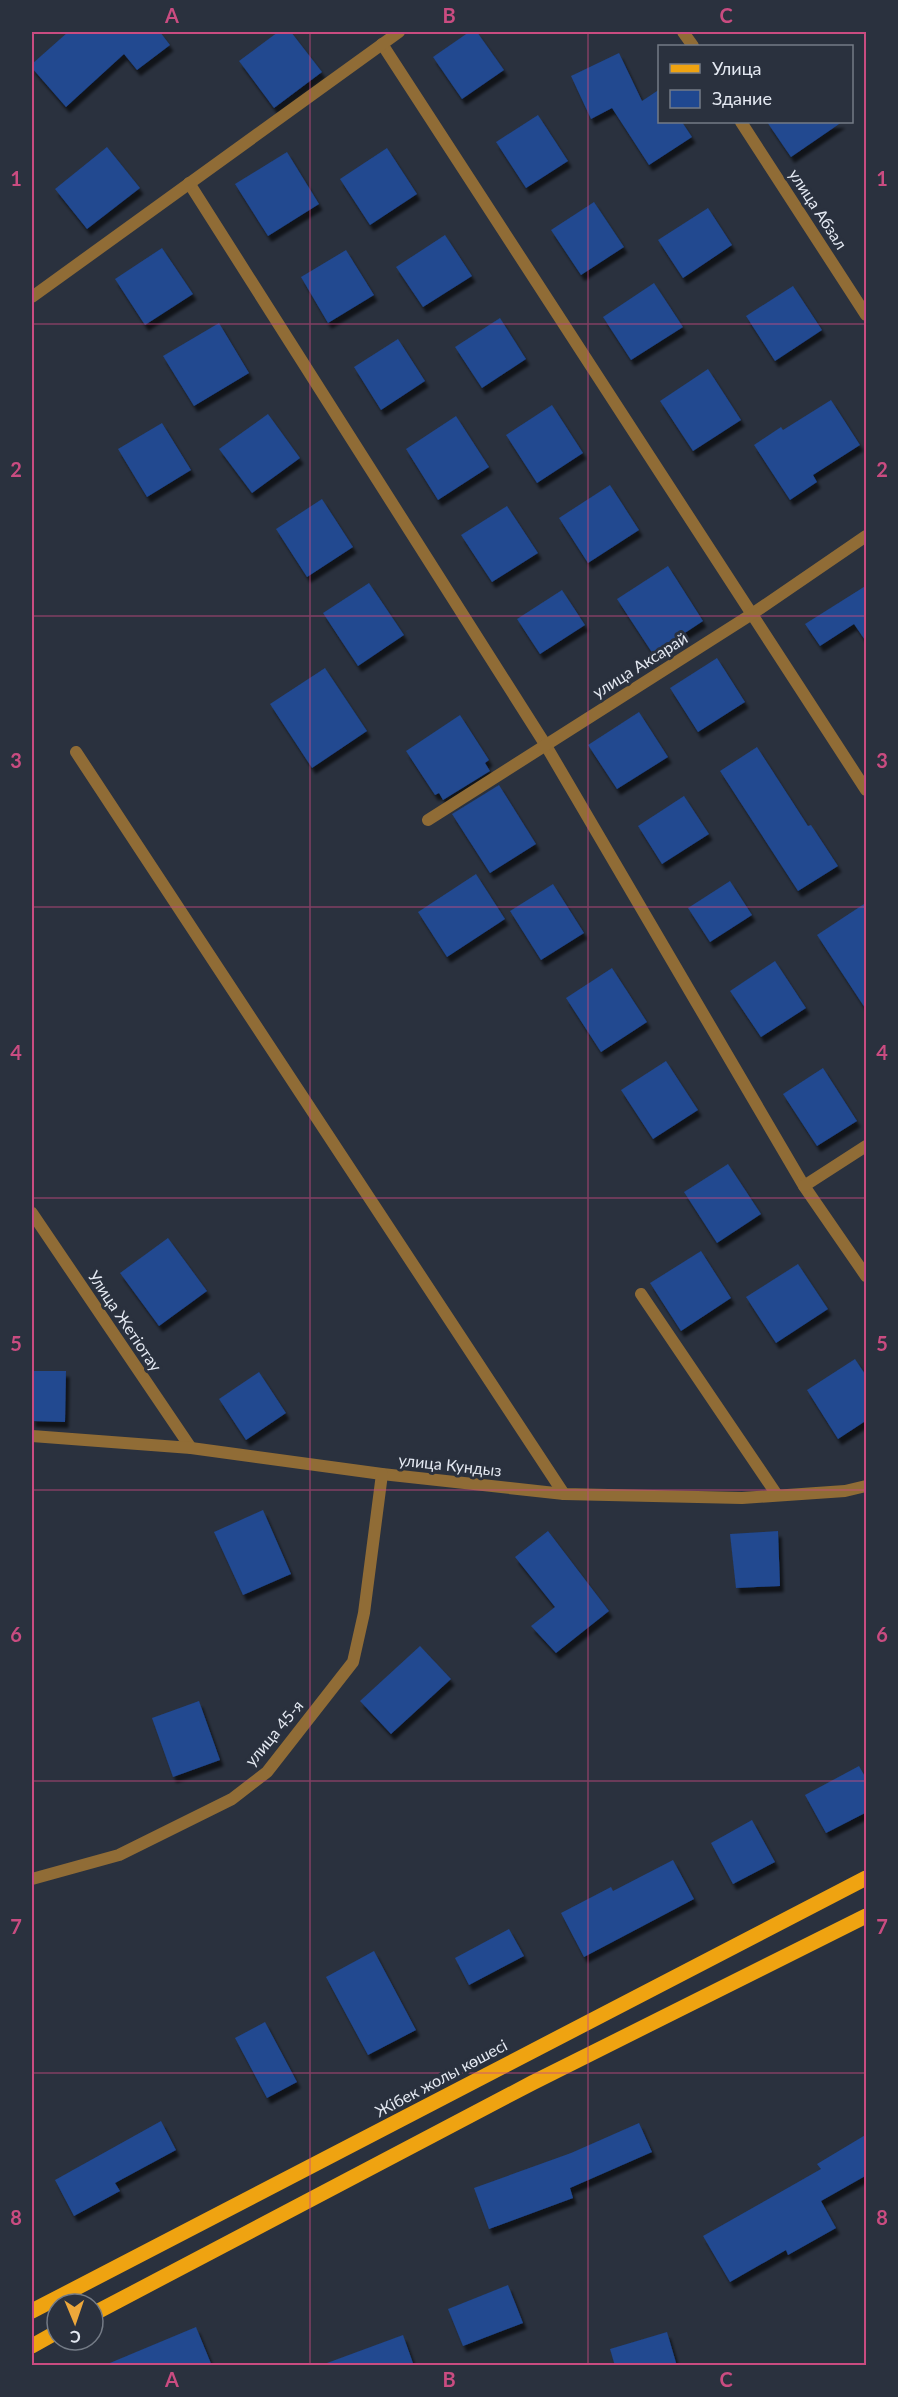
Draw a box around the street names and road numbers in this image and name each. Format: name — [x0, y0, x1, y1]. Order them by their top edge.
street label: улица Абзал — [785, 165, 851, 252]
street label: улица Аксарай — [589, 628, 691, 701]
street label: Улица Жетіотау — [85, 1267, 166, 1375]
street label: улица Кундыз — [398, 1450, 503, 1479]
street label: улица 45-я — [241, 1696, 307, 1770]
street label: Жібек жолы көшесі — [371, 2035, 510, 2120]

